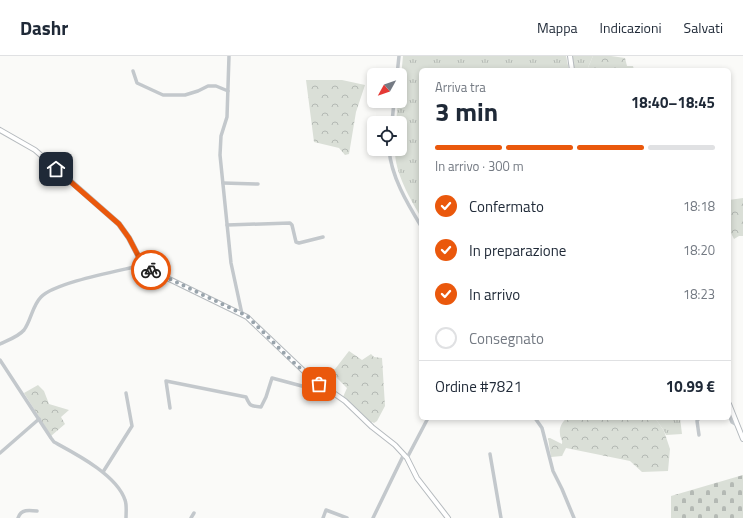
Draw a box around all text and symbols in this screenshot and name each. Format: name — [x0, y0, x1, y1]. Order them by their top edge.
text: Dashr — [20, 13, 68, 42]
text: Mappa — [537, 17, 578, 38]
text: Indicazioni — [600, 17, 662, 38]
text: Salvati — [684, 17, 723, 38]
north arrow — [367, 68, 407, 108]
map controls — [367, 68, 407, 156]
text: Arriva tra — [435, 77, 486, 97]
text: 18:40–18:45 — [631, 91, 715, 114]
text: 3 min — [435, 92, 498, 131]
button: locate — [367, 116, 407, 156]
pin — [39, 152, 73, 186]
text: In arrivo · 300 m — [435, 156, 524, 176]
icon: home — [45, 158, 67, 180]
icon: check — [435, 195, 457, 217]
text: Confermato — [469, 195, 544, 218]
text: 18:18 — [683, 196, 715, 216]
icon: check — [435, 239, 457, 261]
text: In preparazione — [469, 239, 566, 262]
text: 18:20 — [683, 240, 715, 260]
courier — [131, 250, 171, 290]
icon: bike — [140, 259, 162, 281]
icon: check — [435, 283, 457, 305]
text: In arrivo — [469, 283, 520, 306]
text: 18:23 — [683, 284, 715, 304]
text: Consegnato — [469, 327, 544, 350]
pin — [302, 367, 336, 401]
icon: bag — [308, 373, 330, 395]
text: Ordine #7821 — [435, 375, 522, 398]
text: 10.99 € — [666, 375, 715, 398]

